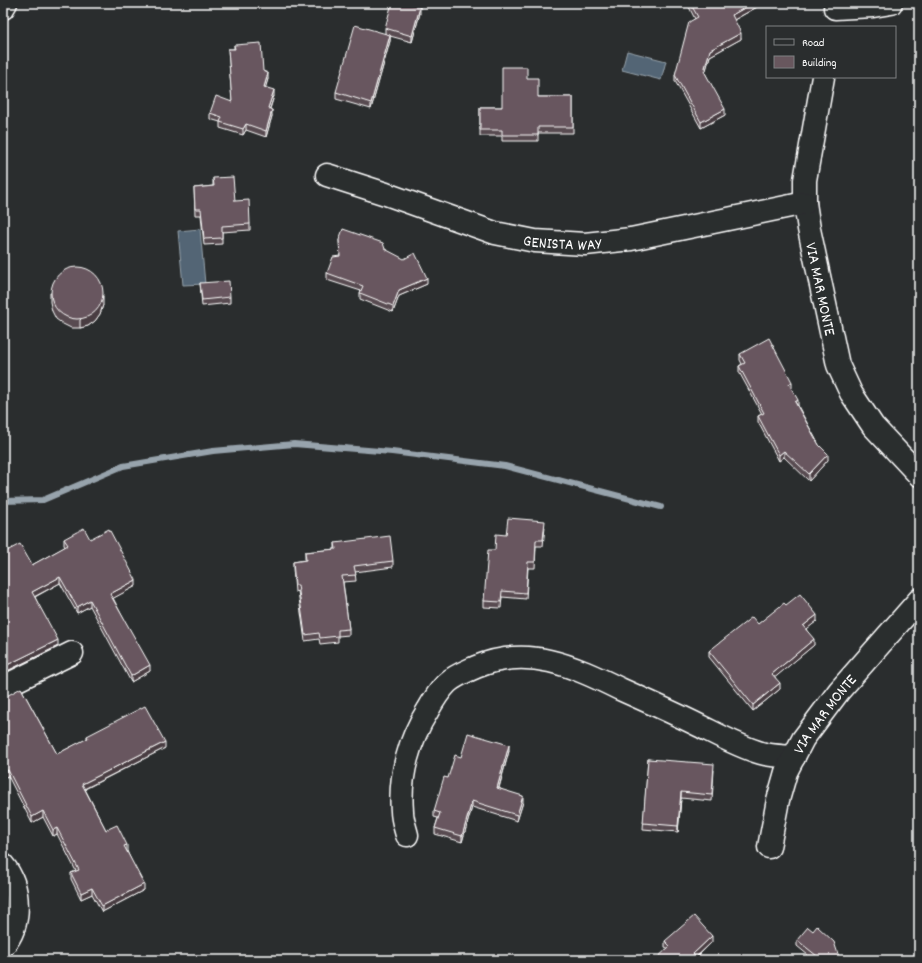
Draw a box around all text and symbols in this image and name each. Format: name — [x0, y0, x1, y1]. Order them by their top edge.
legend — [766, 26, 896, 78]
text: Road — [802, 35, 824, 52]
text: Building — [802, 55, 837, 72]
street label: GENISTA WAY — [521, 230, 604, 258]
street label: VIA MAR MONTE — [798, 241, 841, 339]
street label: VIA MAR MONTE — [788, 669, 863, 758]

